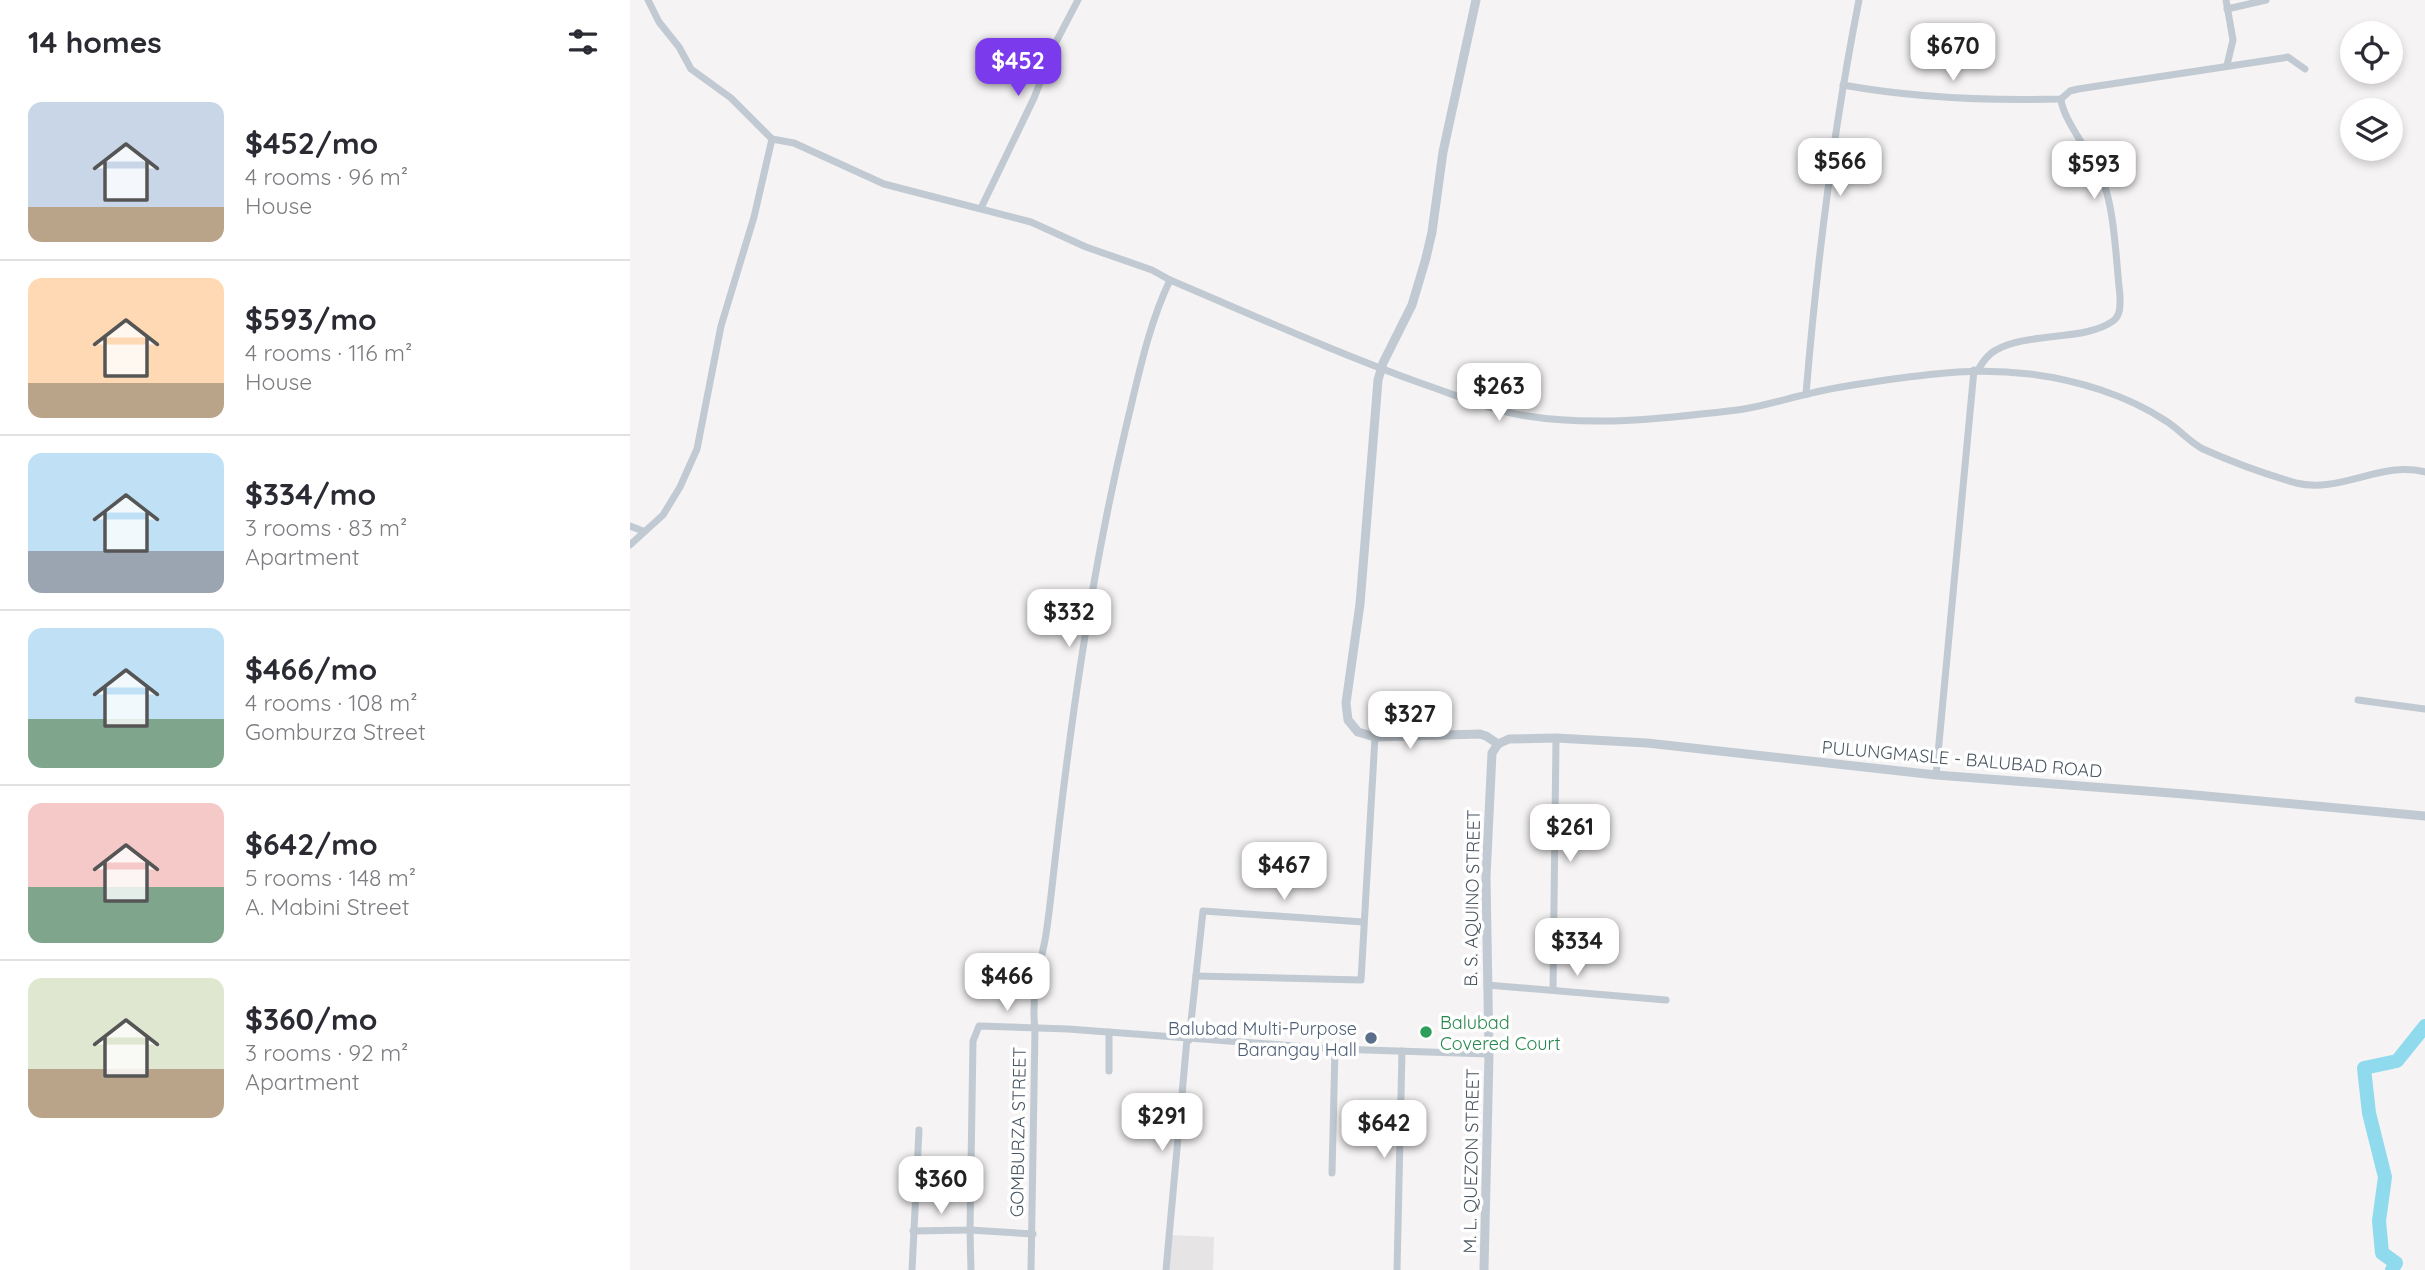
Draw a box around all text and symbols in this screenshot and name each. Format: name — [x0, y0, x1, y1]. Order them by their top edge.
map controls — [2340, 21, 2403, 161]
button: locate — [2340, 21, 2403, 84]
text: 14 homes — [28, 23, 162, 61]
icon: filters — [564, 23, 602, 61]
pin: $670 — [1912, 24, 1994, 83]
text: $670 — [1926, 31, 1980, 60]
pin: $452 — [977, 38, 1059, 98]
text: $452 — [991, 46, 1045, 75]
button: layers — [2340, 98, 2403, 161]
text: $452/mo — [245, 124, 378, 162]
icon: home — [84, 130, 168, 214]
pin: $566 — [1799, 138, 1881, 198]
pin: $593 — [2053, 142, 2135, 201]
text: $566 — [1814, 146, 1866, 175]
text: $593 — [2068, 149, 2120, 178]
text: 4 rooms · 96 m² — [245, 162, 408, 191]
text: House — [245, 191, 312, 220]
text: $593/mo — [245, 300, 377, 338]
icon: home — [84, 306, 168, 390]
text: 4 rooms · 116 m² — [245, 338, 412, 367]
pin: $263 — [1458, 364, 1540, 423]
text: House — [245, 367, 312, 396]
text: $263 — [1473, 371, 1525, 400]
text: $334/mo — [245, 475, 376, 513]
icon: home — [84, 481, 168, 565]
text: 3 rooms · 83 m² — [245, 513, 407, 542]
text: Apartment — [245, 542, 359, 571]
pin: $332 — [1028, 590, 1110, 649]
text: $332 — [1043, 597, 1095, 626]
text: $466/mo — [245, 650, 377, 688]
icon: home — [84, 656, 168, 740]
text: 4 rooms · 108 m² — [245, 688, 418, 717]
pin: $327 — [1369, 692, 1451, 751]
text: $327 — [1384, 699, 1436, 728]
text: Gomburza Street — [245, 717, 426, 746]
street label: PULUNGMASLE - BALUBAD ROAD — [1821, 735, 2103, 783]
pin: $261 — [1529, 804, 1611, 864]
street label: B. S. AQUINO STREET — [1459, 809, 1485, 987]
text: $261 — [1546, 812, 1594, 841]
text: $642/mo — [245, 825, 378, 863]
icon: home — [84, 831, 168, 915]
pin: $467 — [1243, 842, 1325, 902]
text: $467 — [1258, 850, 1310, 879]
text: 5 rooms · 148 m² — [245, 863, 416, 892]
text: A. Mabini Street — [245, 892, 410, 921]
pin: $334 — [1536, 918, 1618, 978]
text: $334 — [1551, 926, 1603, 955]
pin: $466 — [966, 954, 1048, 1013]
text: $466 — [981, 961, 1033, 990]
text: $360/mo — [245, 1000, 377, 1038]
icon: home — [84, 1006, 168, 1090]
place label: Balubad Covered Court — [1440, 1011, 1561, 1055]
place label: Balubad Multi-Purpose Barangay Hall — [1168, 1017, 1357, 1061]
marker: Balubad Covered Court — [1418, 1024, 1434, 1040]
marker: Balubad Multi-Purpose Barangay Hall — [1363, 1030, 1379, 1046]
text: 3 rooms · 92 m² — [245, 1038, 408, 1067]
street label: GOMBURZA STREET — [1005, 1047, 1031, 1217]
text: Apartment — [245, 1067, 359, 1096]
street label: M. L. QUEZON STREET — [1458, 1068, 1484, 1254]
pin: $291 — [1121, 1094, 1203, 1153]
pin: $642 — [1343, 1100, 1425, 1160]
text: $291 — [1138, 1101, 1186, 1130]
text: $642 — [1357, 1108, 1411, 1137]
pin: $360 — [900, 1156, 982, 1216]
text: $360 — [915, 1164, 967, 1193]

